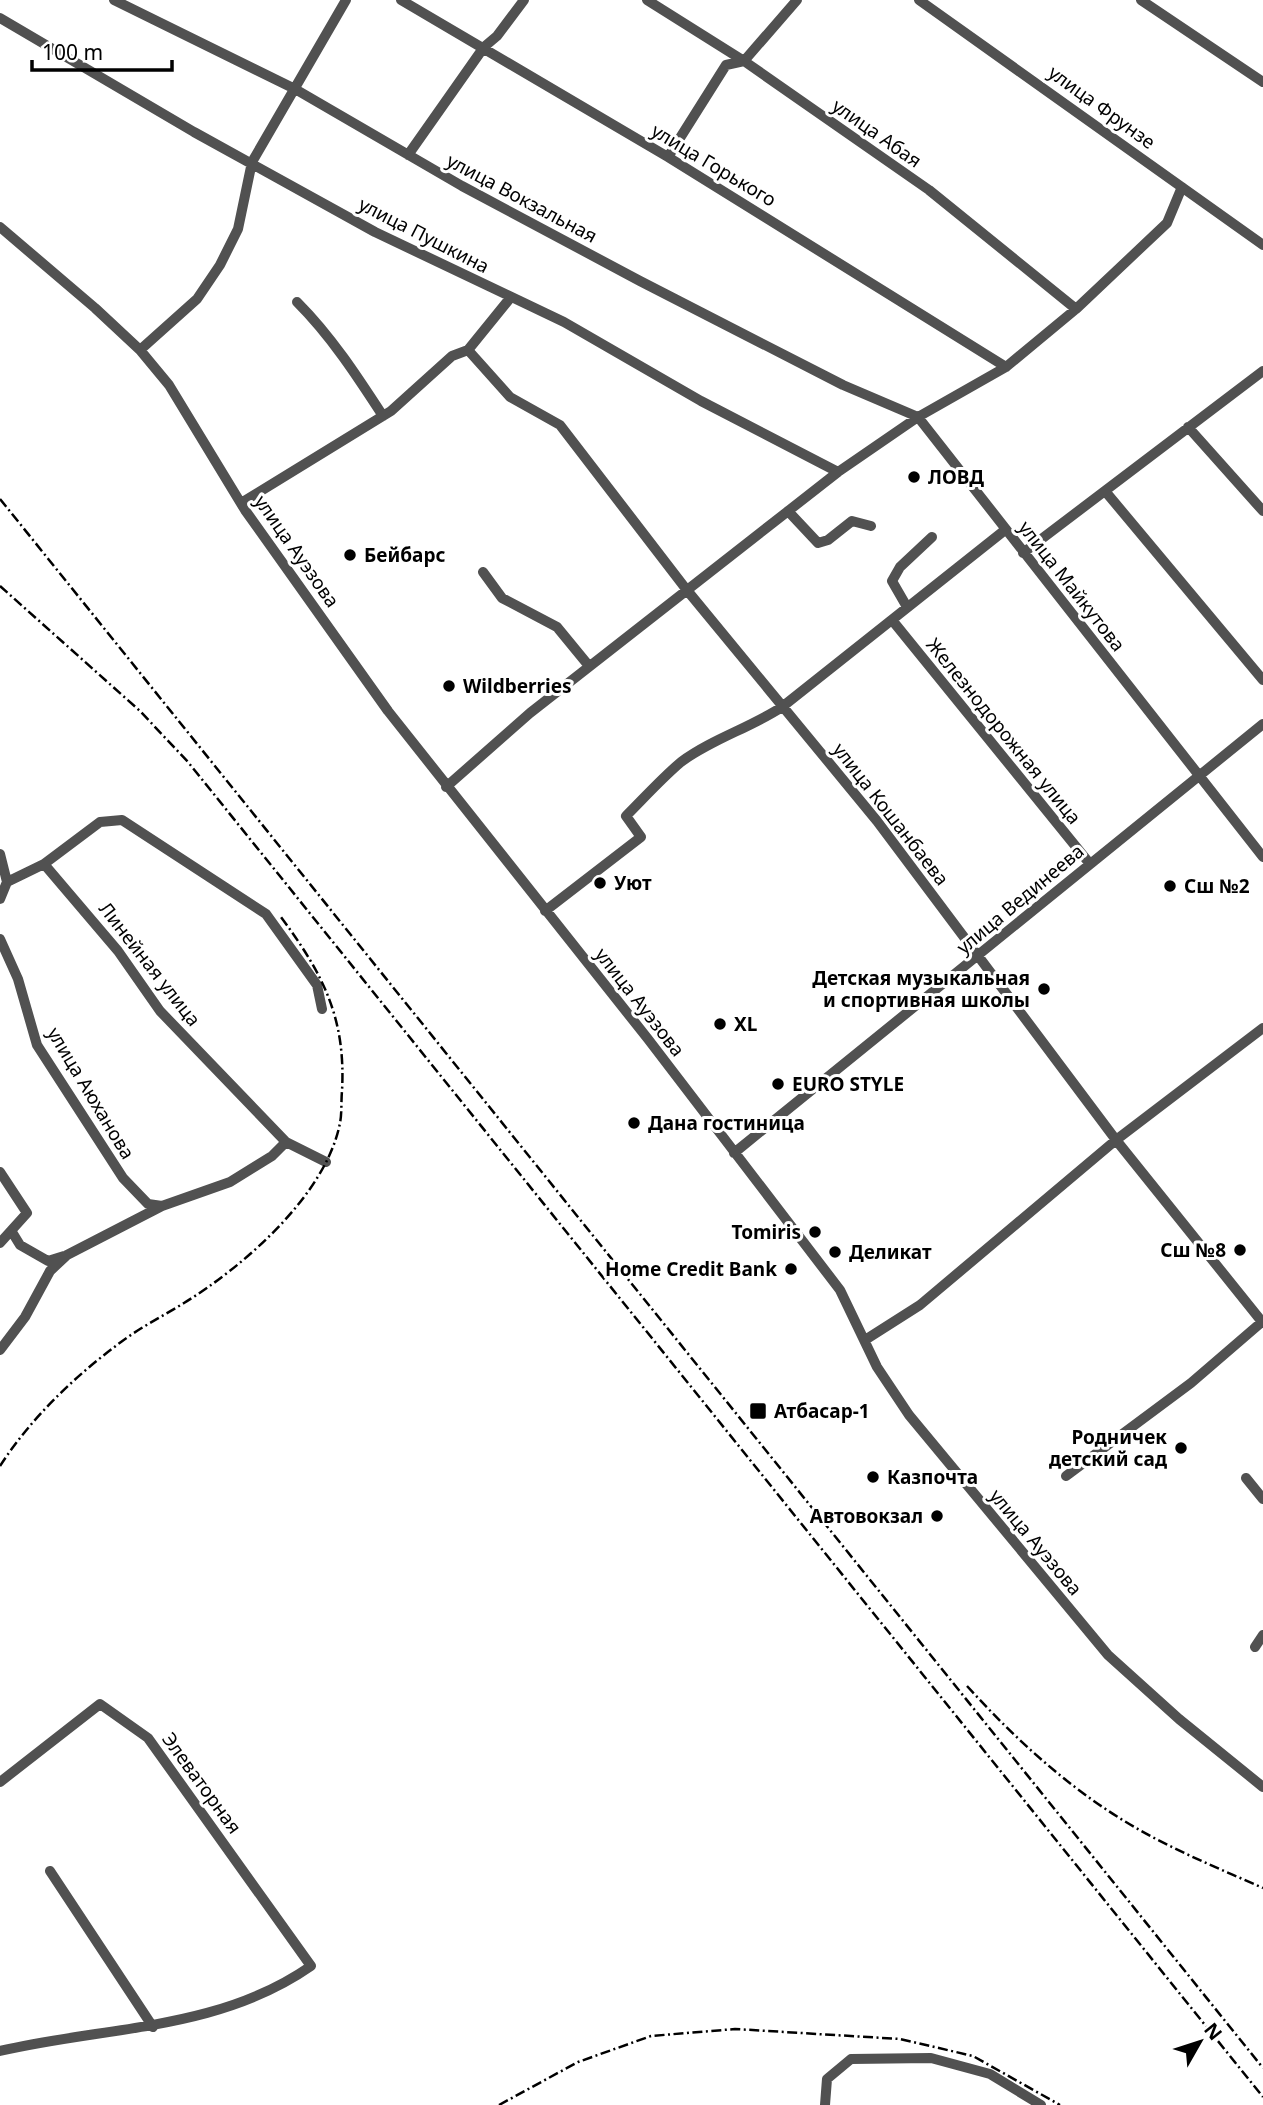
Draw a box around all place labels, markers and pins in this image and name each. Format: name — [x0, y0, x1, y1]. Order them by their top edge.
place label: ЛОВД — [928, 464, 984, 490]
marker: ЛОВД — [906, 469, 922, 485]
place label: Бейбарс — [364, 542, 445, 568]
marker: Бейбарс — [342, 547, 358, 563]
place label: Wildberries — [463, 673, 572, 699]
marker: Wildberries — [441, 678, 457, 694]
place label: Уют — [614, 870, 652, 896]
place label: Сш №2 — [1184, 873, 1250, 899]
marker: Уют — [592, 875, 608, 891]
marker: Сш №2 — [1162, 878, 1178, 894]
place label: Детская музыкальная и спортивная школы — [812, 965, 1030, 1013]
marker: Детская музыкальная и спортивная школы — [1036, 981, 1052, 997]
place label: XL — [734, 1011, 758, 1037]
marker: XL — [712, 1016, 728, 1032]
place label: EURO STYLE — [792, 1071, 904, 1097]
marker: EURO STYLE — [770, 1076, 786, 1092]
place label: Дана гостиница — [648, 1110, 805, 1136]
marker: Дана гостиница — [626, 1115, 642, 1131]
place label: Tomiris — [732, 1219, 801, 1245]
marker: Tomiris — [807, 1224, 823, 1240]
place label: Сш №8 — [1160, 1237, 1226, 1263]
place label: Деликат — [849, 1239, 932, 1265]
marker: Сш №8 — [1232, 1242, 1248, 1258]
marker: Деликат — [827, 1244, 843, 1260]
place label: Home Credit Bank — [605, 1256, 777, 1282]
marker: Home Credit Bank — [783, 1261, 799, 1277]
place label: Атбасар-1 — [774, 1398, 870, 1424]
marker: Атбасар-1 — [748, 1401, 768, 1421]
place label: Родничек детский сад — [1049, 1424, 1167, 1472]
marker: Родничек детский сад — [1173, 1440, 1189, 1456]
place label: Казпочта — [887, 1464, 978, 1490]
marker: Казпочта — [865, 1469, 881, 1485]
place label: Автовокзал — [810, 1503, 923, 1529]
marker: Автовокзал — [929, 1508, 945, 1524]

